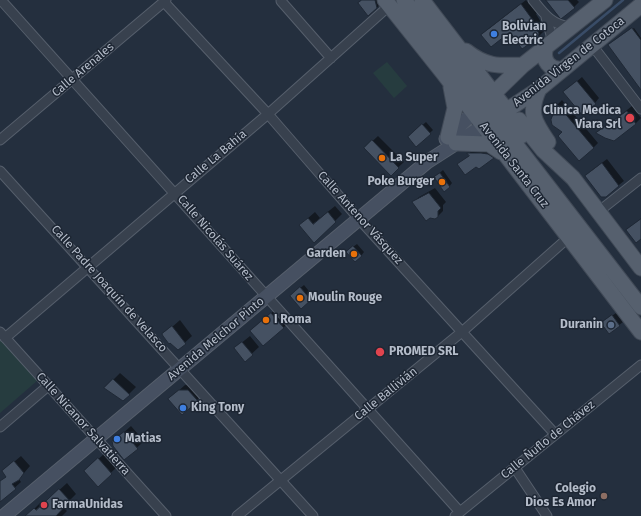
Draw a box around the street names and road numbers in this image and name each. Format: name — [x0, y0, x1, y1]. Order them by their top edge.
street label: Avenida Virgen de Cotoca — [510, 14, 628, 110]
street label: Calle Arenales — [49, 40, 117, 100]
street label: Avenida Santa Cruz — [476, 120, 552, 210]
street label: Calle La Bahía — [182, 127, 250, 187]
street label: Calle Antenor Vásquez — [314, 169, 406, 267]
street label: Calle Nicolás Suárez — [174, 192, 256, 284]
street label: Calle Padre Joaquín de Velasco — [48, 222, 170, 356]
street label: Avenida Melchor Pinto — [165, 294, 267, 384]
street label: Calle Ballivián — [352, 364, 420, 424]
street label: Calle Nicanor Salvatierra — [33, 370, 133, 478]
street label: Calle Ñuflo de Chávez — [498, 398, 598, 482]

